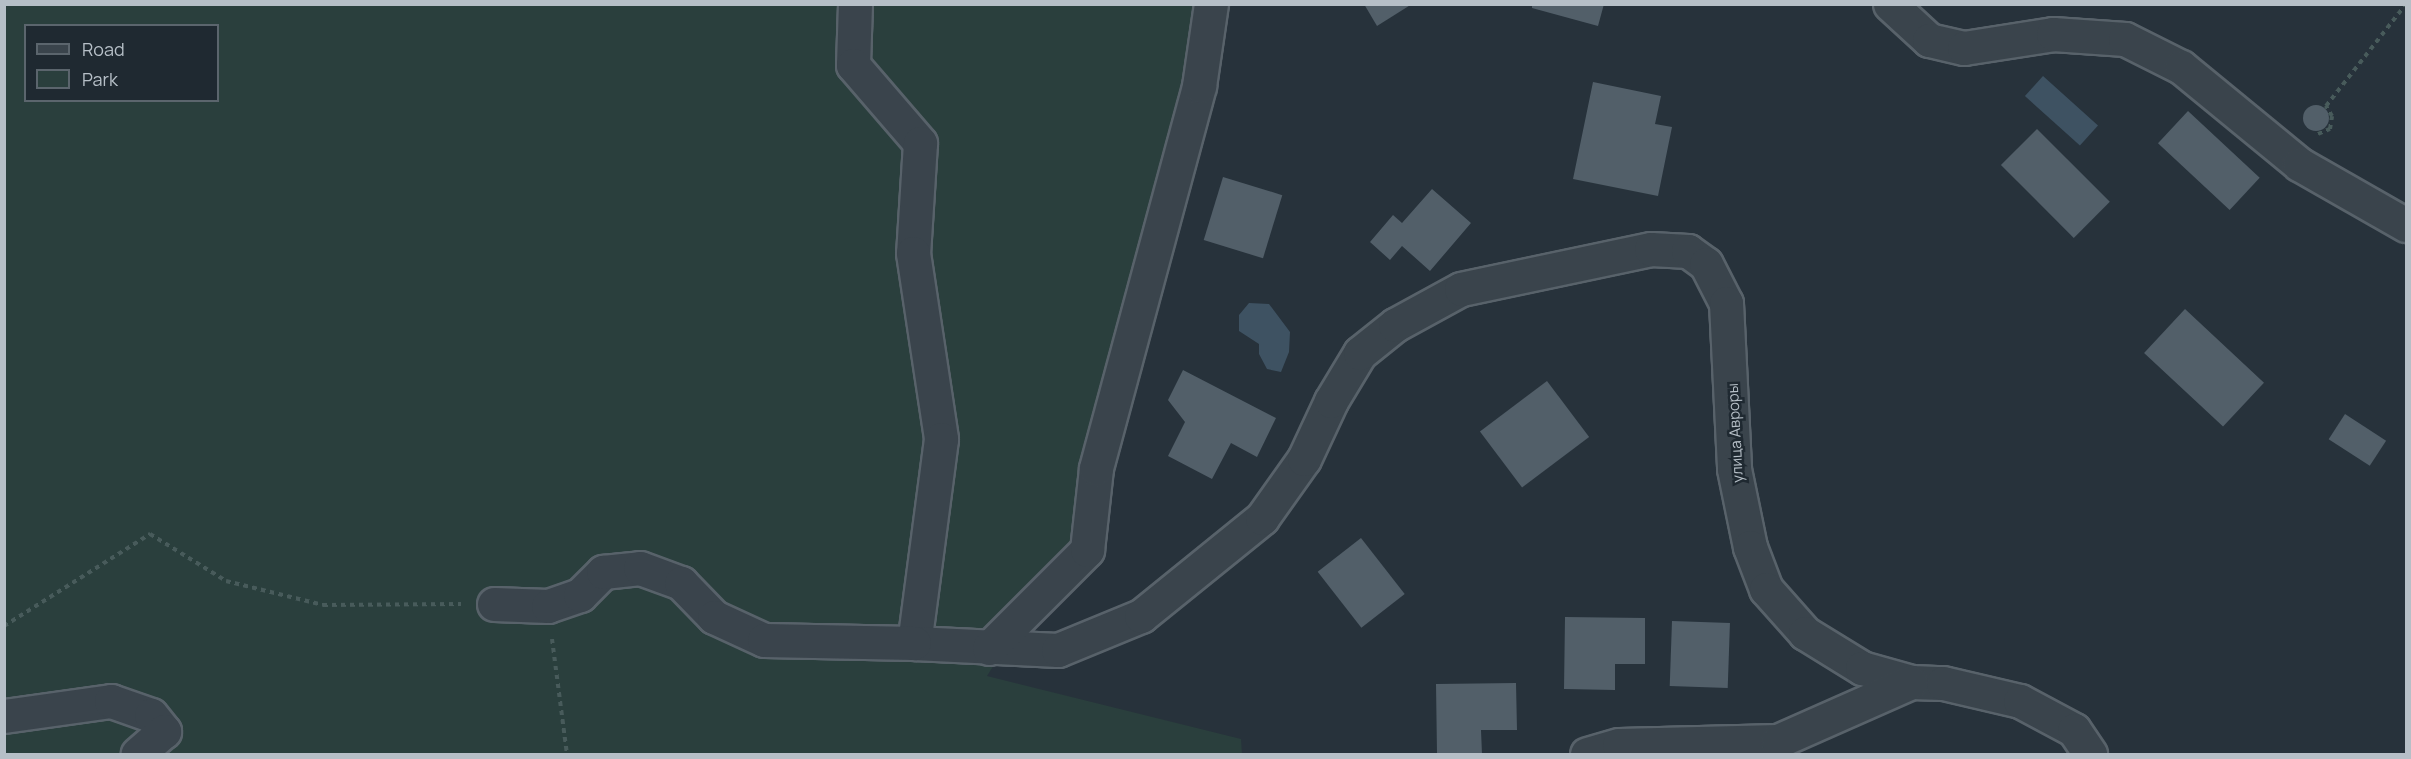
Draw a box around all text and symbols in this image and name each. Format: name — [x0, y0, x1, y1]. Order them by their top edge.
legend — [24, 24, 219, 102]
text: Road — [82, 37, 125, 61]
text: Park — [82, 67, 118, 91]
street label: улица Авроры — [1723, 383, 1747, 483]

